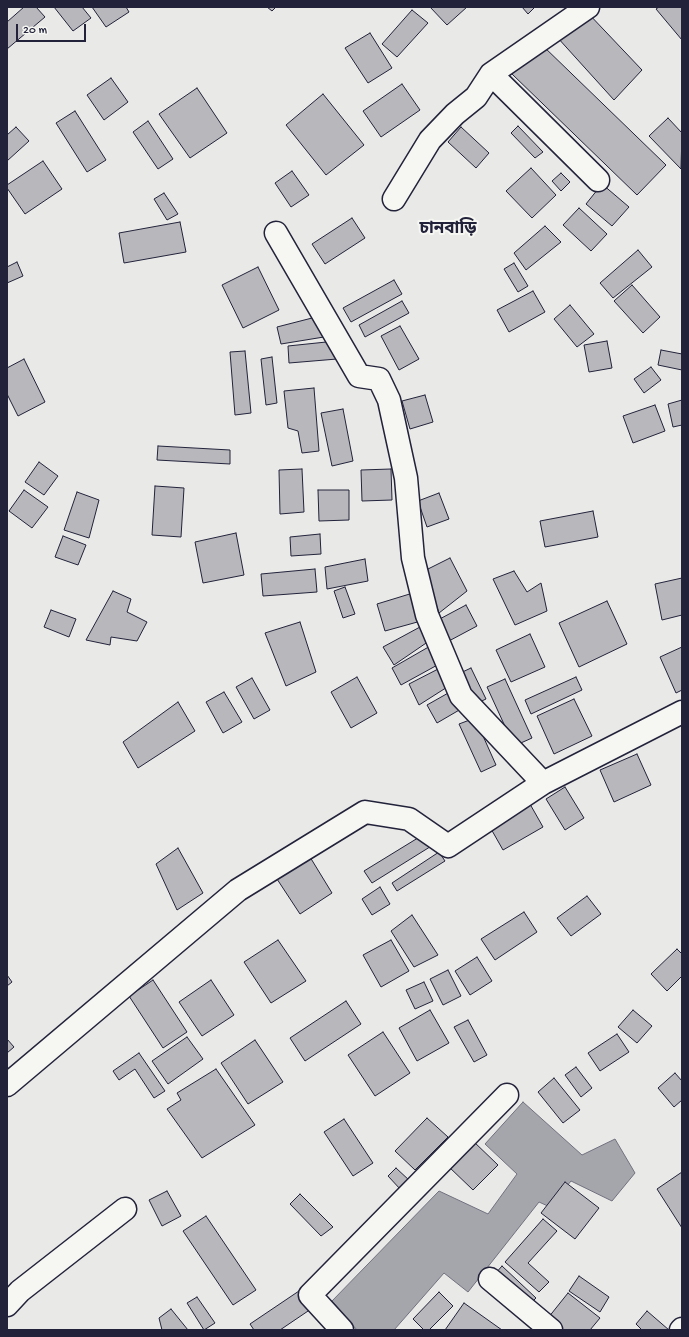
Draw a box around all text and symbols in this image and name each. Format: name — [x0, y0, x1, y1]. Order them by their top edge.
scale bar — [18, 16, 88, 42]
text: 20 m — [23, 24, 47, 38]
district label: চানবাড়ি — [420, 220, 476, 240]

